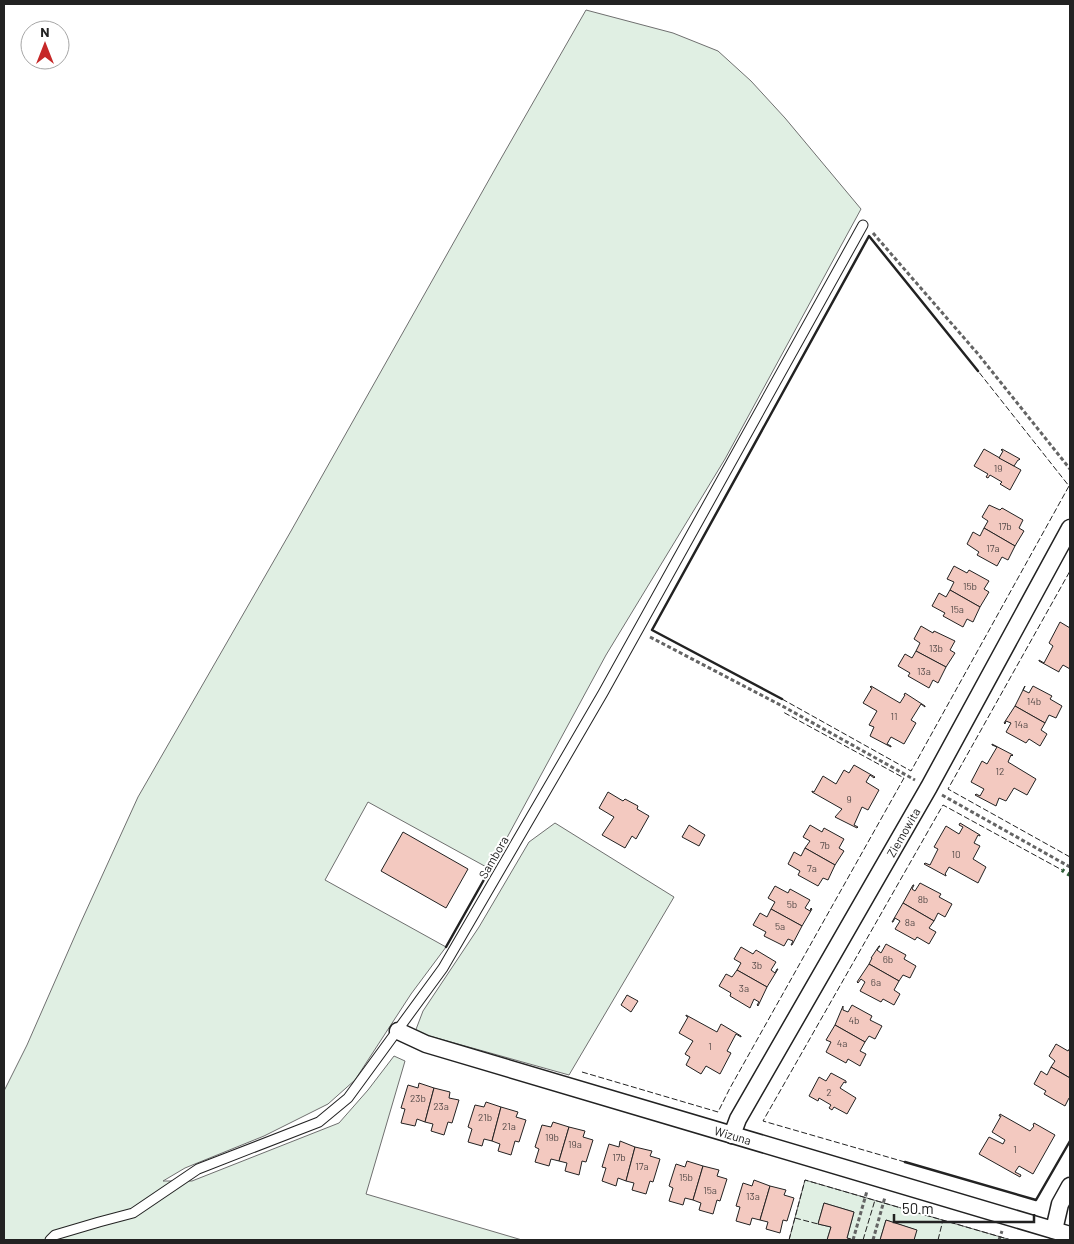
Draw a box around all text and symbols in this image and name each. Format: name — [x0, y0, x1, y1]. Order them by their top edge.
north arrow — [20, 20, 70, 70]
text: N — [40, 23, 50, 40]
house number: 19 — [994, 462, 1002, 474]
house number: 17b — [998, 520, 1012, 532]
house number: 17a — [986, 542, 1000, 554]
house number: 15b — [963, 580, 977, 592]
house number: 15a — [950, 603, 964, 615]
house number: 13b — [929, 642, 943, 654]
house number: 13a — [917, 665, 931, 677]
house number: 14b — [1027, 695, 1041, 707]
house number: 11 — [890, 710, 898, 722]
house number: 14a — [1014, 718, 1028, 730]
house number: 12 — [996, 765, 1004, 777]
house number: 9 — [846, 793, 852, 805]
street label: Ziemowita — [883, 805, 923, 859]
street label: Sambora — [475, 833, 511, 881]
house number: 7b — [820, 839, 830, 851]
house number: 10 — [951, 848, 961, 860]
house number: 7a — [807, 862, 817, 874]
house number: 8b — [918, 893, 928, 905]
house number: 5b — [787, 898, 797, 910]
house number: 8a — [905, 916, 915, 928]
house number: 5a — [775, 920, 785, 932]
house number: 6b — [883, 953, 893, 965]
house number: 3b — [752, 959, 762, 971]
house number: 6a — [871, 976, 881, 988]
house number: 3a — [739, 982, 749, 994]
house number: 4b — [849, 1014, 859, 1026]
house number: 4a — [837, 1037, 847, 1049]
house number: 1 — [708, 1040, 712, 1052]
house number: 2 — [826, 1086, 832, 1098]
house number: 23b — [410, 1092, 426, 1104]
house number: 23a — [433, 1100, 449, 1112]
house number: 21b — [478, 1111, 492, 1123]
house number: 21a — [502, 1120, 516, 1132]
street label: Wizuna — [713, 1123, 753, 1147]
house number: 19b — [545, 1131, 559, 1143]
house number: 19a — [568, 1138, 582, 1150]
house number: 1 — [1013, 1143, 1017, 1155]
house number: 17b — [612, 1151, 626, 1163]
house number: 17a — [635, 1160, 649, 1172]
house number: 15b — [679, 1171, 693, 1183]
house number: 15a — [703, 1184, 717, 1196]
house number: 13a — [746, 1190, 760, 1202]
scale bar — [894, 1192, 1034, 1224]
text: 50 m — [902, 1199, 934, 1217]

